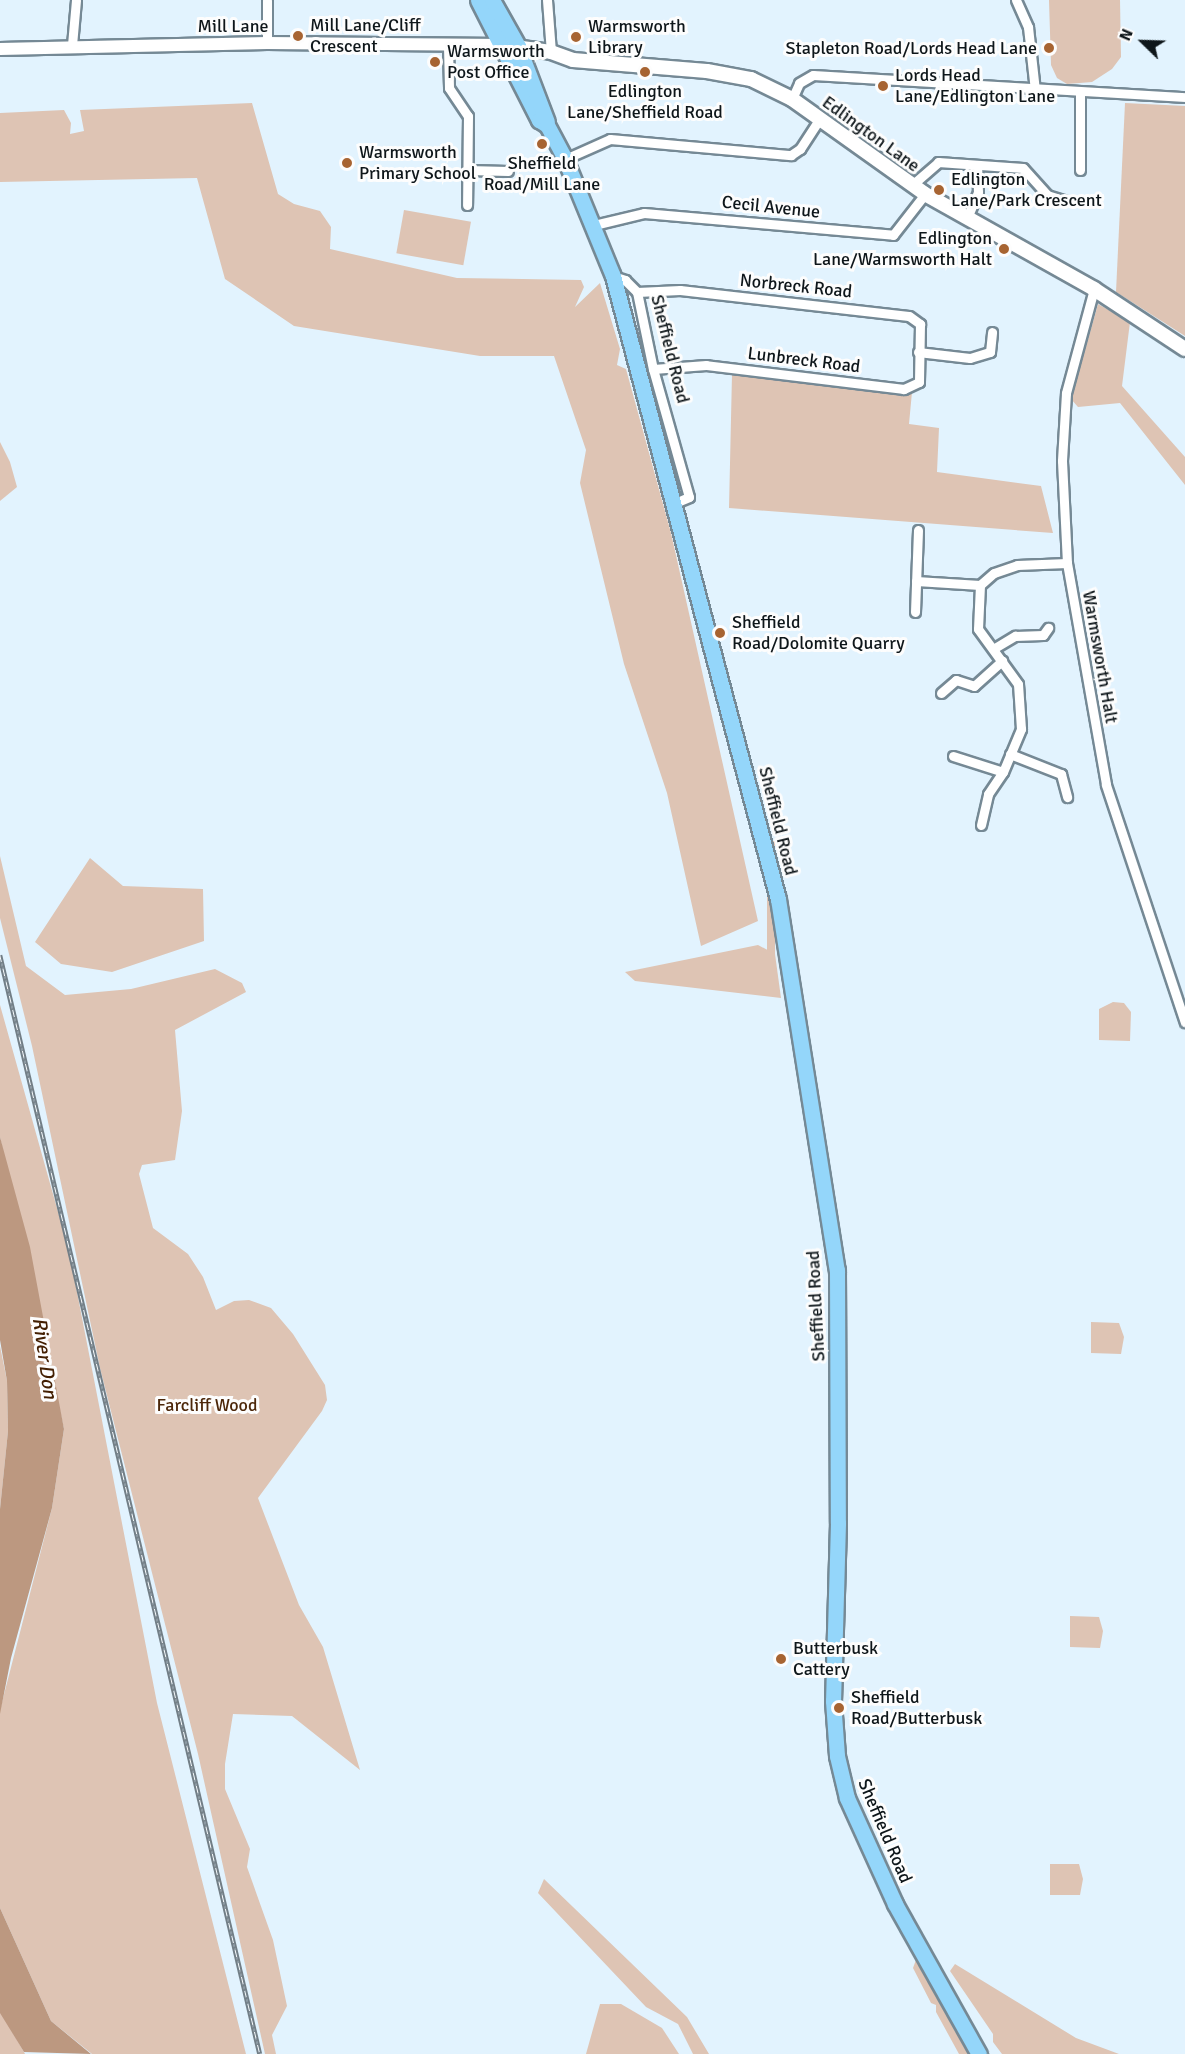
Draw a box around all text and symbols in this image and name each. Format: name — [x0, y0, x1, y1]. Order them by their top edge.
north arrow — [1113, 12, 1173, 72]
street label: Mill Lane — [198, 15, 268, 37]
place label: Mill Lane/Cliff Crescent — [310, 15, 420, 57]
place label: Warmsworth Library — [588, 16, 686, 58]
text: N — [1115, 26, 1138, 44]
marker: Mill Lane/Cliff Crescent — [291, 29, 305, 43]
marker: Warmsworth Library — [569, 30, 583, 44]
place label: Stapleton Road/Lords Head Lane — [786, 37, 1037, 59]
place label: Warmsworth Post Office — [447, 41, 545, 84]
marker: Stapleton Road/Lords Head Lane — [1042, 41, 1056, 55]
marker: Warmsworth Post Office — [428, 55, 442, 69]
marker: Edlington Lane/Sheffield Road — [638, 65, 652, 79]
place label: Lords Head Lane/Edlington Lane — [895, 65, 1055, 107]
marker: Lords Head Lane/Edlington Lane — [876, 79, 890, 93]
place label: Edlington Lane/Sheffield Road — [567, 81, 723, 124]
street label: Edlington Lane — [818, 91, 924, 177]
marker: Sheffield Road/Mill Lane — [535, 137, 549, 151]
place label: Warmsworth Primary School — [359, 142, 476, 184]
place label: Sheffield Road/Mill Lane — [484, 153, 600, 195]
marker: Warmsworth Primary School — [340, 156, 354, 170]
place label: Edlington Lane/Park Crescent — [951, 169, 1102, 212]
marker: Edlington Lane/Park Crescent — [932, 183, 946, 197]
street label: Cecil Avenue — [721, 191, 821, 223]
place label: Edlington Lane/Warmsworth Halt — [813, 228, 992, 270]
marker: Edlington Lane/Warmsworth Halt — [997, 242, 1011, 256]
street label: Norbreck Road — [739, 269, 853, 303]
street label: Sheffield Road — [646, 293, 694, 405]
street label: Lunbreck Road — [746, 342, 862, 378]
street label: Warmsworth Halt — [1078, 589, 1122, 725]
place label: Sheffield Road/Dolomite Quarry — [732, 612, 905, 654]
marker: Sheffield Road/Dolomite Quarry — [713, 626, 727, 640]
street label: Sheffield Road — [754, 765, 802, 877]
street label: Sheffield Road — [802, 1250, 830, 1362]
water label: River Don — [27, 1316, 63, 1400]
park label: Farcliff Wood — [156, 1394, 258, 1416]
place label: Butterbusk Cattery — [793, 1638, 878, 1680]
marker: Butterbusk Cattery — [774, 1652, 788, 1666]
place label: Sheffield Road/Butterbusk — [851, 1687, 982, 1730]
marker: Sheffield Road/Butterbusk — [832, 1701, 846, 1715]
street label: Sheffield Road — [853, 1776, 917, 1886]

